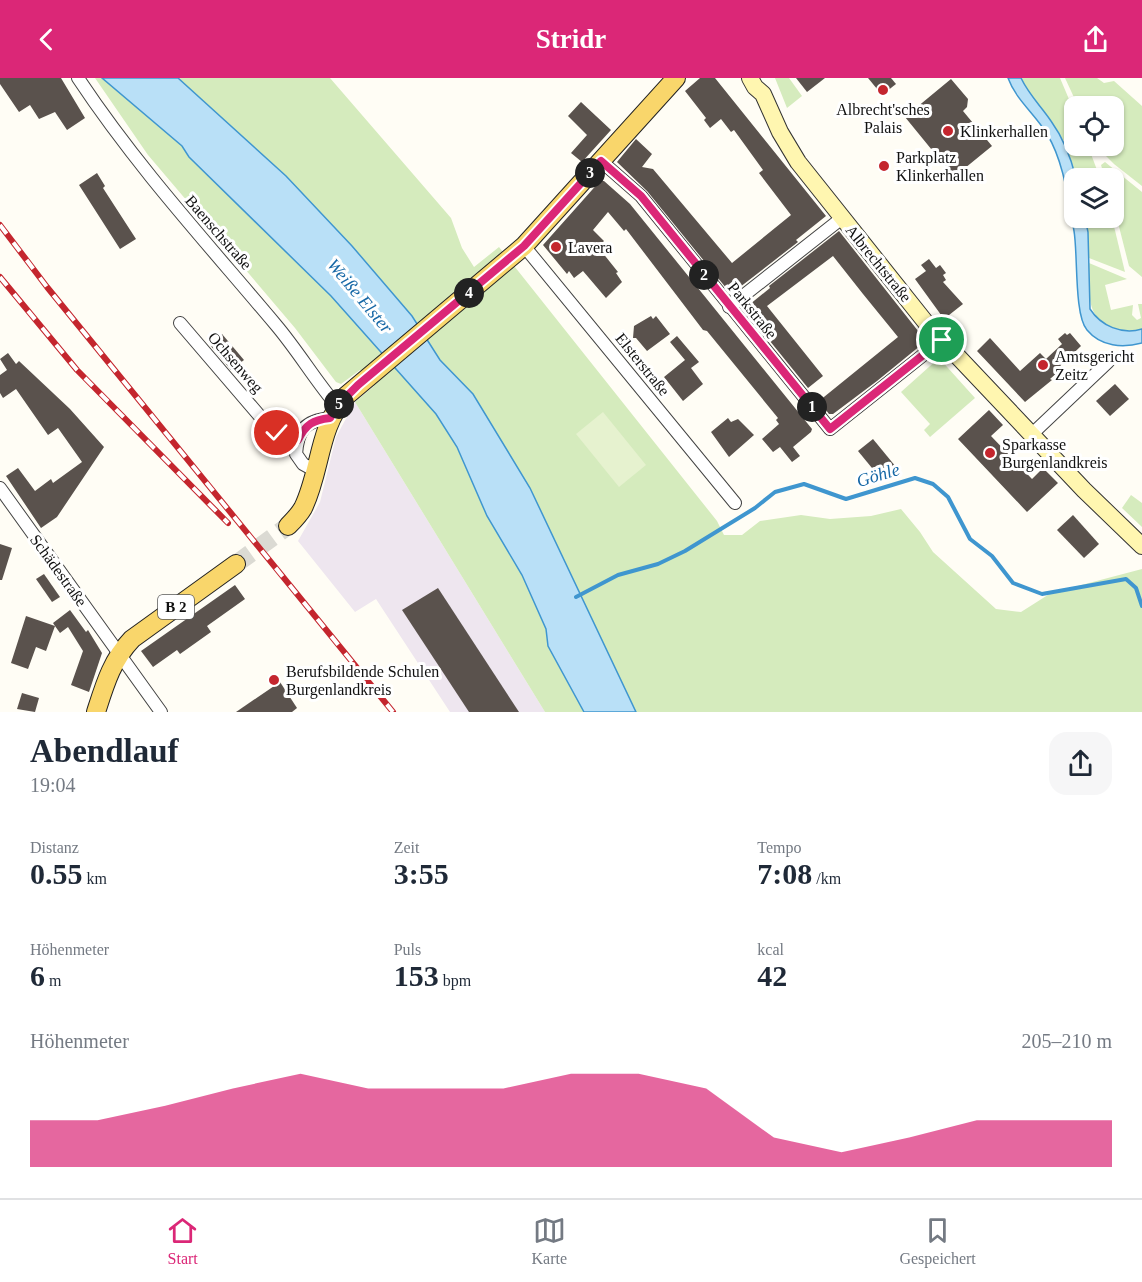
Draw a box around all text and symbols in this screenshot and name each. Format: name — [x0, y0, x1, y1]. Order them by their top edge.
icon: back — [30, 23, 63, 56]
icon: share — [1079, 23, 1112, 56]
text: Stridr — [536, 24, 606, 54]
marker: Albrecht'sches Palais — [876, 83, 890, 97]
map controls — [1064, 96, 1124, 228]
button: locate — [1064, 96, 1124, 156]
place label: Albrecht'sches Palais — [836, 101, 930, 136]
place label: Klinkerhallen — [960, 123, 1048, 140]
marker: Klinkerhallen — [941, 124, 955, 138]
place label: Parkplatz Klinkerhallen — [896, 149, 984, 184]
pin: 3 — [575, 158, 605, 188]
marker: Parkplatz Klinkerhallen — [877, 159, 891, 173]
text: 3 — [586, 164, 594, 181]
button: layers — [1064, 168, 1124, 228]
street label: Baenschstraße — [182, 192, 255, 273]
street label: Albrechtstraße — [842, 221, 915, 305]
place label: Lavera — [568, 239, 612, 256]
marker: Lavera — [549, 240, 563, 254]
water label: Weiße Elster — [323, 255, 397, 338]
pin: 2 — [689, 260, 719, 290]
text: 2 — [700, 266, 708, 283]
pin: 4 — [454, 278, 484, 308]
street label: Parkstraße — [725, 279, 780, 342]
text: 4 — [465, 284, 473, 301]
pin — [916, 314, 967, 365]
icon: arrive — [925, 323, 958, 356]
street label: Ochsenweg — [204, 329, 267, 397]
street label: Elsterstraße — [612, 330, 673, 399]
place label: Amtsgericht Zeitz — [1055, 348, 1135, 383]
marker: Amtsgericht Zeitz — [1036, 358, 1050, 372]
pin: 5 — [324, 389, 354, 419]
pin: 1 — [797, 392, 827, 422]
text: 5 — [335, 395, 343, 412]
text: 1 — [808, 398, 816, 415]
pin — [251, 407, 302, 458]
icon: check — [260, 416, 293, 449]
place label: Sparkasse Burgenlandkreis — [1002, 436, 1107, 472]
marker: Sparkasse Burgenlandkreis — [983, 446, 997, 460]
water label: Göhle — [854, 459, 902, 491]
street label: Schädestraße — [27, 531, 90, 609]
road number: B 2 — [158, 595, 194, 619]
place label: Berufsbildende Schulen Burgenlandkreis — [286, 663, 439, 699]
marker: Berufsbildende Schulen Burgenlandkreis — [267, 673, 281, 687]
button: share — [1049, 732, 1112, 795]
text: Abendlauf — [30, 733, 179, 769]
text: 19:04 — [30, 774, 76, 796]
text: Distanz — [30, 839, 79, 856]
text: Zeit — [394, 839, 419, 856]
text: Tempo — [757, 839, 802, 856]
text: 0.55 — [30, 857, 83, 890]
text: 3:55 — [394, 857, 449, 890]
text: 7:08 — [757, 857, 812, 890]
text: km — [83, 870, 107, 887]
text: /km — [812, 870, 841, 887]
text: Höhenmeter — [30, 941, 109, 958]
text: Puls — [394, 941, 421, 958]
text: kcal — [757, 941, 784, 958]
text: 6 — [30, 959, 45, 992]
text: 153 — [394, 959, 439, 992]
text: 42 — [757, 959, 787, 992]
text: m — [45, 972, 61, 989]
text: bpm — [439, 972, 471, 989]
text: Höhenmeter — [30, 1030, 129, 1052]
text: 205–210 m — [1021, 1030, 1112, 1052]
tab: Start — [166, 1214, 199, 1268]
tab: Karte — [532, 1214, 567, 1268]
tab: Gespeichert — [899, 1214, 976, 1268]

